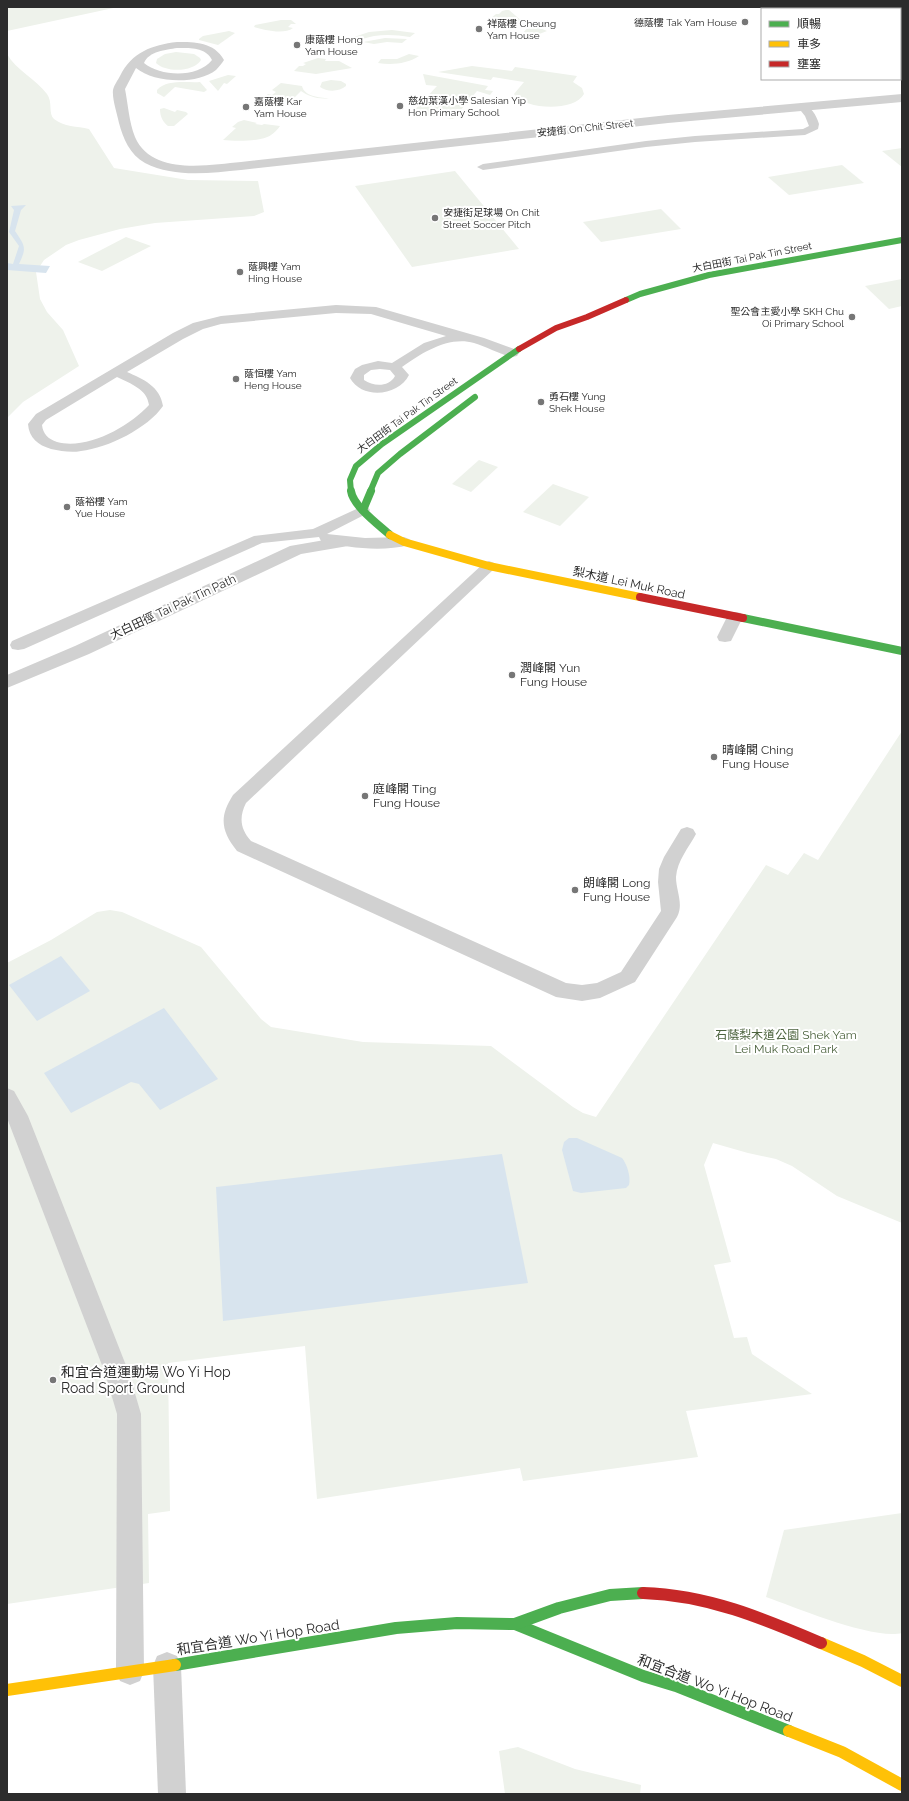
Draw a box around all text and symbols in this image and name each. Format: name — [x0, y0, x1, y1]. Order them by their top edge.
legend — [761, 8, 901, 80]
place label: 德蔭樓 Tak Yam House — [634, 17, 737, 28]
marker: 德蔭樓 Tak Yam House — [740, 17, 750, 27]
text: 順暢 — [797, 17, 821, 31]
place label: 祥蔭樓 Cheung Yam House — [487, 18, 556, 41]
marker: 祥蔭樓 Cheung Yam House — [474, 24, 484, 34]
place label: 康蔭樓 Hong Yam House — [305, 34, 363, 57]
text: 車多 — [797, 37, 821, 51]
marker: 康蔭樓 Hong Yam House — [292, 40, 302, 50]
text: 壅塞 — [797, 57, 821, 71]
place label: 慈幼葉漢小學 Salesian Yip Hon Primary School — [408, 95, 526, 118]
place label: 嘉蔭樓 Kar Yam House — [254, 96, 307, 119]
marker: 慈幼葉漢小學 Salesian Yip Hon Primary School — [395, 101, 405, 111]
marker: 嘉蔭樓 Kar Yam House — [241, 102, 251, 112]
street label: 安捷街 On Chit Street — [536, 117, 634, 139]
place label: 安捷街足球場 On Chit Street Soccer Pitch — [443, 207, 540, 230]
marker: 安捷街足球場 On Chit Street Soccer Pitch — [430, 213, 440, 223]
street label: 大白田街 Tai Pak Tin Street — [691, 240, 813, 274]
place label: 蔭興樓 Yam Hing House — [248, 261, 302, 284]
marker: 蔭興樓 Yam Hing House — [235, 267, 245, 277]
place label: 聖公會主愛小學 SKH Chu Oi Primary School — [730, 306, 844, 329]
marker: 聖公會主愛小學 SKH Chu Oi Primary School — [847, 312, 857, 322]
place label: 蔭恒樓 Yam Heng House — [244, 368, 302, 391]
marker: 蔭恒樓 Yam Heng House — [231, 374, 241, 384]
street label: 大白田街 Tai Pak Tin Street — [355, 375, 460, 455]
place label: 勇石樓 Yung Shek House — [549, 391, 605, 414]
marker: 勇石樓 Yung Shek House — [536, 397, 546, 407]
place label: 蔭裕樓 Yam Yue House — [75, 496, 128, 519]
marker: 蔭裕樓 Yam Yue House — [62, 502, 72, 512]
street label: 梨木道 Lei Muk Road — [572, 564, 686, 602]
street label: 大白田徑 Tai Pak Tin Path — [108, 572, 238, 642]
place label: 潤峰閣 Yun Fung House — [520, 661, 587, 689]
marker: 潤峰閣 Yun Fung House — [507, 670, 517, 680]
place label: 晴峰閣 Ching Fung House — [722, 743, 793, 771]
marker: 晴峰閣 Ching Fung House — [709, 752, 719, 762]
place label: 庭峰閣 Ting Fung House — [373, 782, 440, 810]
marker: 庭峰閣 Ting Fung House — [360, 791, 370, 801]
place label: 朗峰閣 Long Fung House — [583, 876, 650, 904]
marker: 朗峰閣 Long Fung House — [570, 885, 580, 895]
park label: 石蔭梨木道公園 Shek Yam Lei Muk Road Park — [715, 1028, 857, 1056]
place label: 和宜合道運動場 Wo Yi Hop Road Sport Ground — [61, 1364, 231, 1396]
marker: 和宜合道運動場 Wo Yi Hop Road Sport Ground — [48, 1375, 58, 1385]
street label: 和宜合道 Wo Yi Hop Road — [175, 1616, 341, 1658]
street label: 和宜合道 Wo Yi Hop Road — [635, 1651, 795, 1725]

